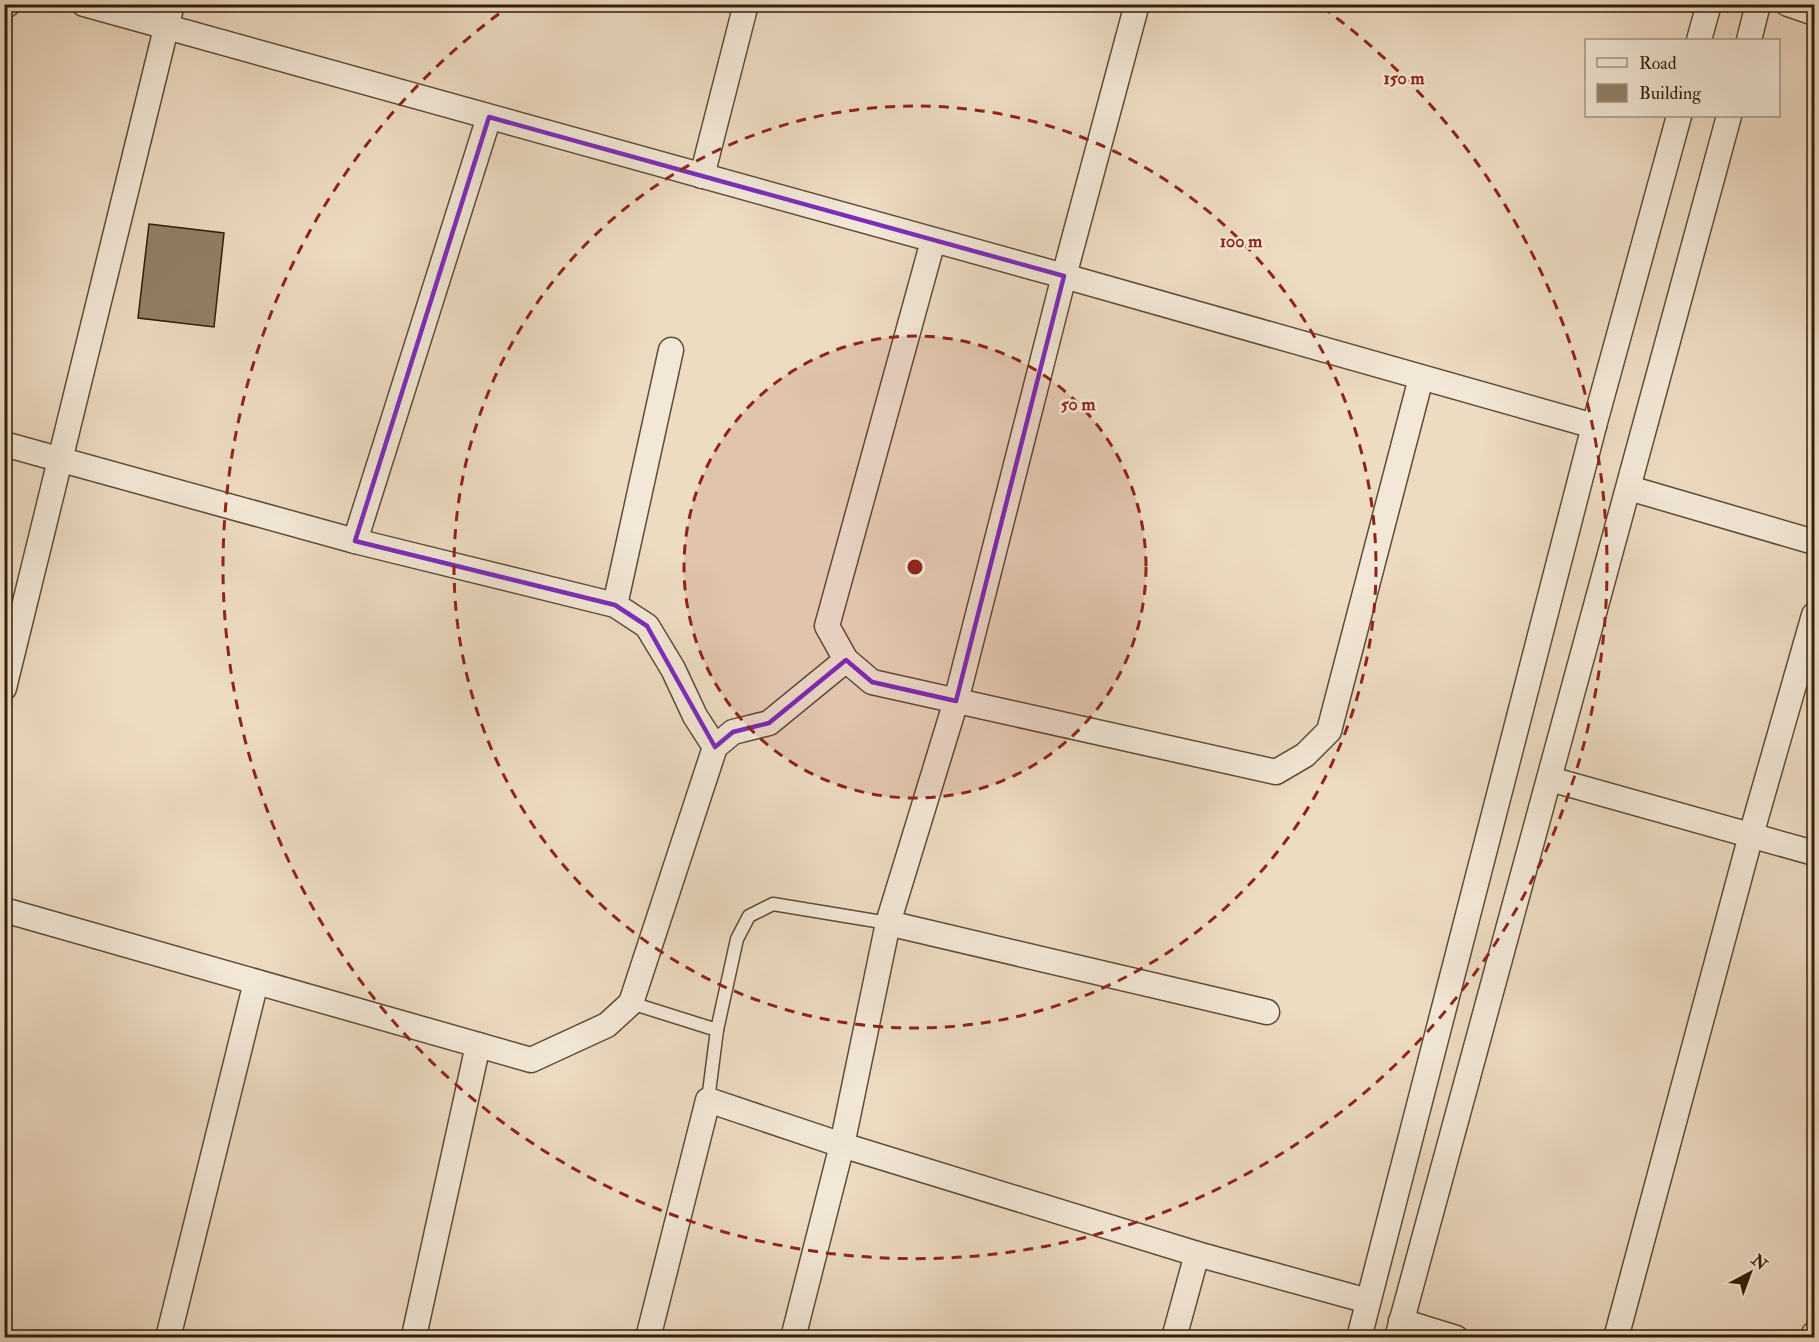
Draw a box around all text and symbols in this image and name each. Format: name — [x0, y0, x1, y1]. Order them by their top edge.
legend — [1585, 39, 1780, 117]
text: Road — [1639, 52, 1677, 75]
text: 150 m — [1383, 67, 1426, 90]
text: Building — [1639, 82, 1702, 105]
text: 100 m — [1220, 230, 1263, 253]
text: 50 m — [1061, 393, 1096, 416]
centre of rings — [905, 557, 925, 577]
north arrow — [1720, 1243, 1780, 1303]
text: N — [1746, 1250, 1772, 1275]

